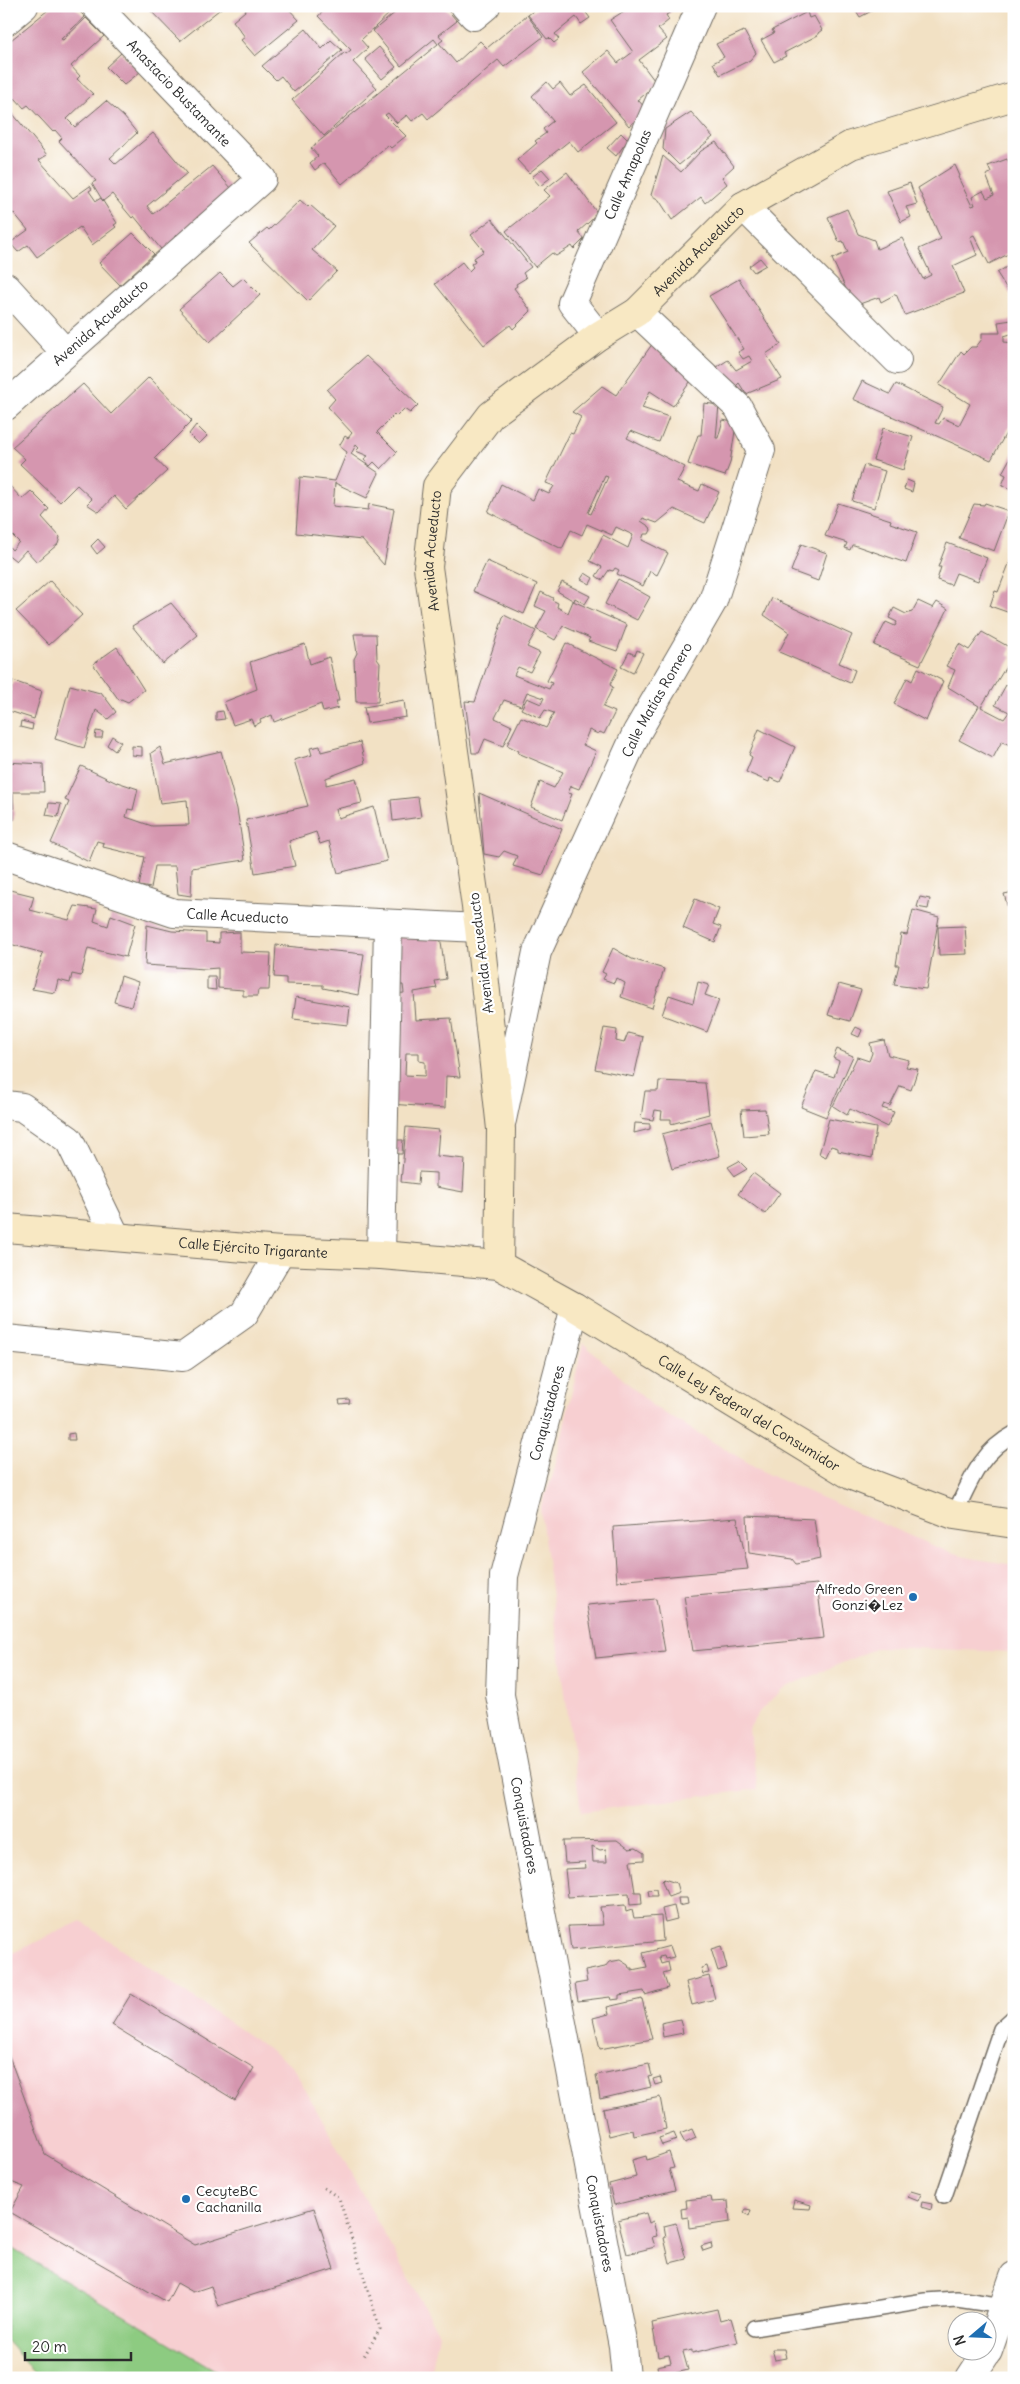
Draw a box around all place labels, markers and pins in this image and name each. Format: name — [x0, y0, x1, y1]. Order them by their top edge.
place label: Alfredo Green Gonzi�Lez — [815, 1580, 903, 1614]
marker: Alfredo Green Gonzi�Lez — [907, 1591, 919, 1603]
place label: CecyteBC Cachanilla — [196, 2182, 262, 2216]
marker: CecyteBC Cachanilla — [180, 2193, 192, 2205]

